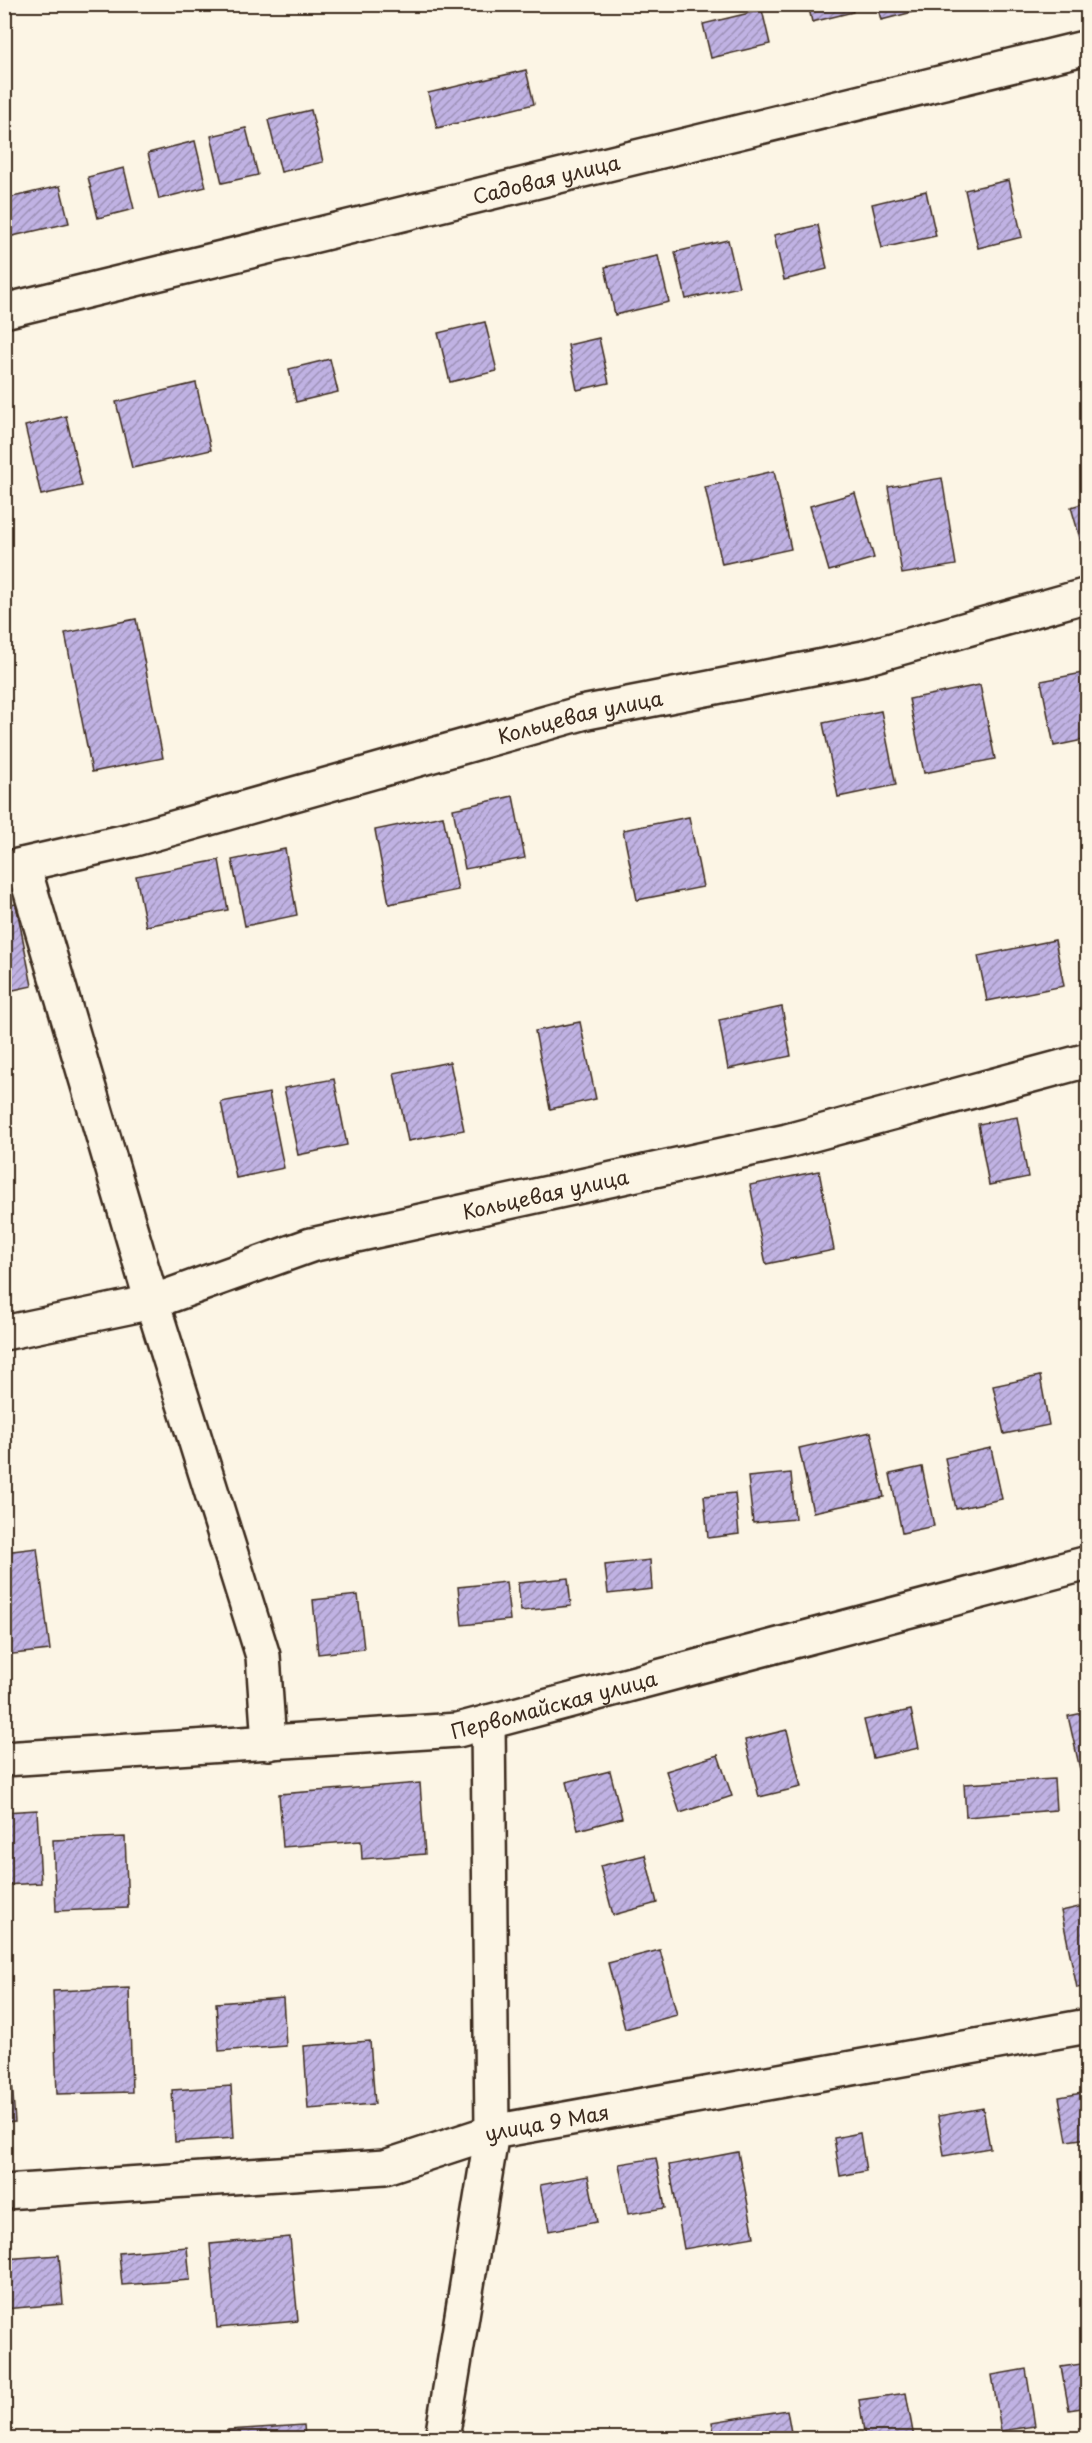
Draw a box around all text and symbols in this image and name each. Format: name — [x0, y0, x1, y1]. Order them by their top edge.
street label: Садовая улица — [469, 146, 623, 211]
street label: Кольцевая улица — [494, 683, 666, 751]
street label: Кольцевая улица — [459, 1161, 632, 1227]
street label: Первомайская улица — [447, 1663, 661, 1746]
street label: улица 9 Мая — [480, 2096, 611, 2149]

